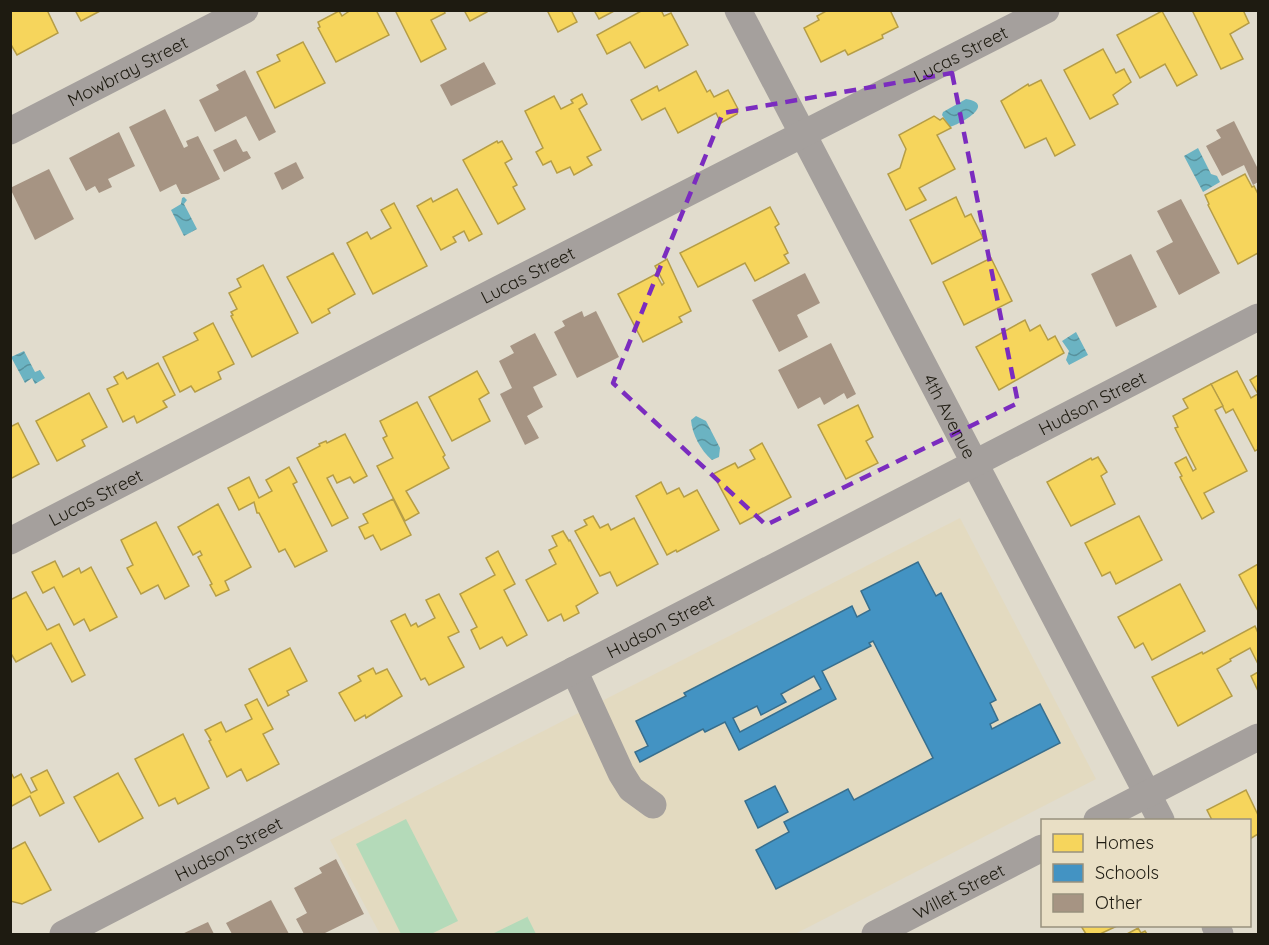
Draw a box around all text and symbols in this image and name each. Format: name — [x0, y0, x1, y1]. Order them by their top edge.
street label: Lucas Street — [909, 20, 1011, 87]
street label: Mowbray Street — [63, 30, 191, 111]
street label: Lucas Street — [476, 241, 578, 308]
street label: Hudson Street — [1034, 365, 1150, 440]
street label: 4th Avenue — [918, 370, 982, 462]
street label: Lucas Street — [44, 463, 146, 531]
street label: Hudson Street — [602, 588, 718, 663]
street label: Hudson Street — [171, 811, 286, 886]
legend — [1041, 819, 1251, 927]
text: Homes — [1095, 831, 1154, 854]
street label: Willet Street — [909, 858, 1008, 924]
text: Schools — [1095, 861, 1159, 884]
text: Other — [1095, 891, 1142, 914]

